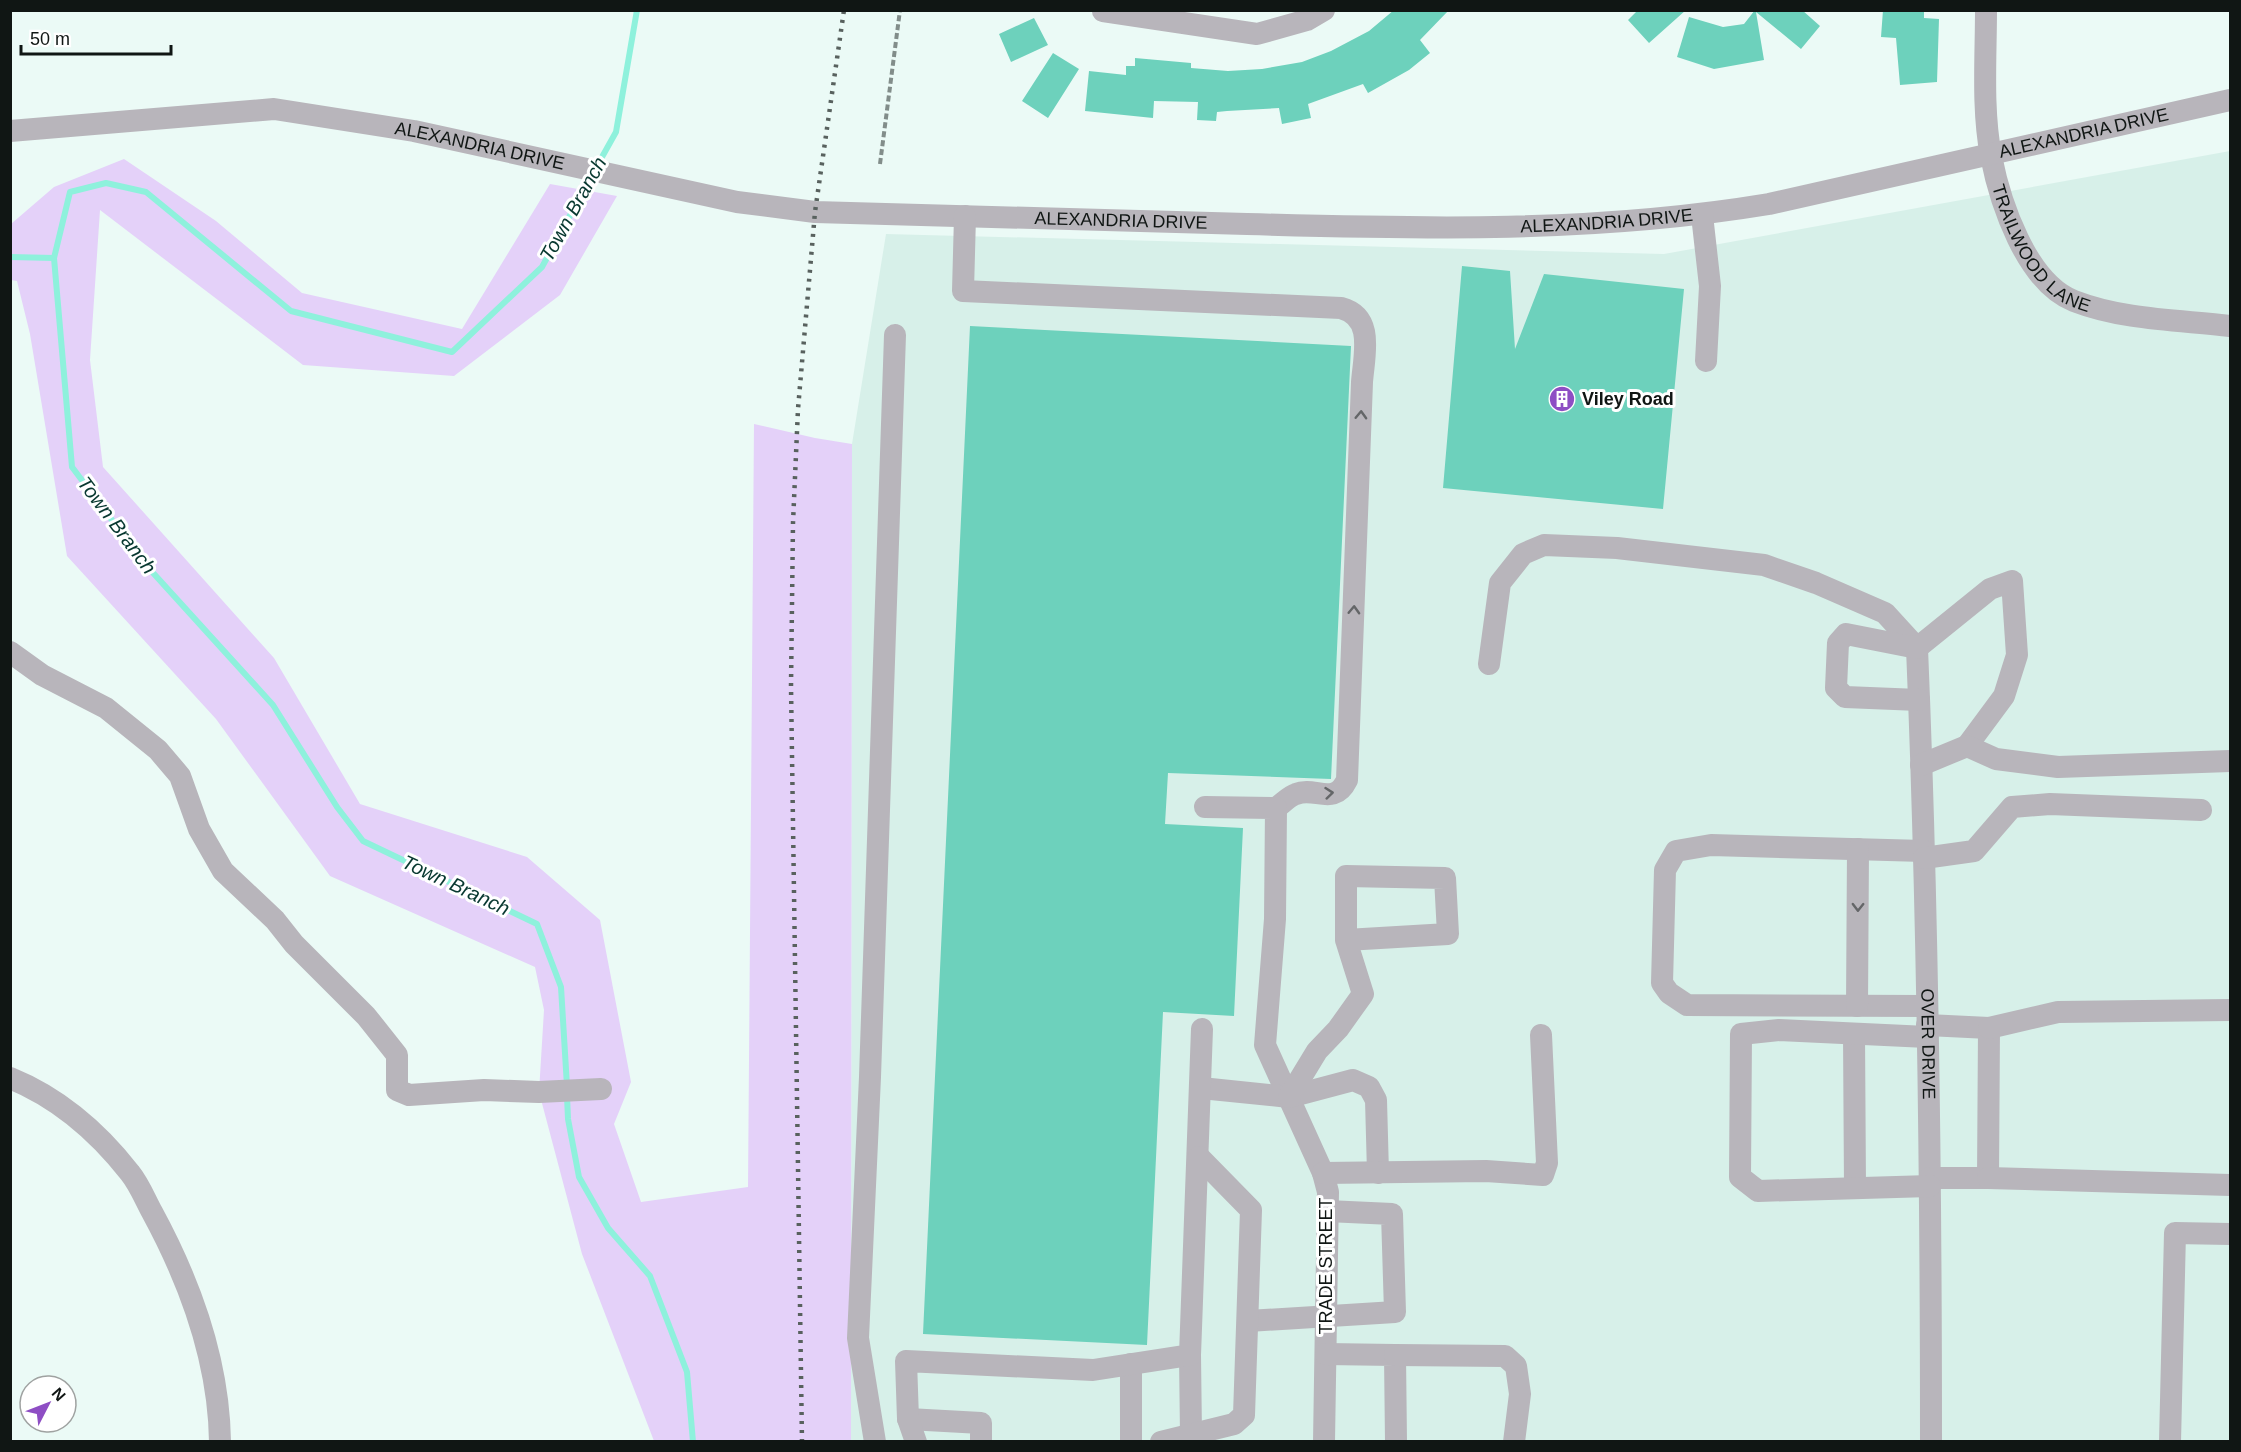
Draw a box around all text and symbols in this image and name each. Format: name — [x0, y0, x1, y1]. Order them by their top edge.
scale bar — [21, 18, 171, 56]
text: 50 m — [30, 29, 70, 49]
street label: ALEXANDRIA DRIVE — [1997, 104, 2170, 162]
street label: ALEXANDRIA DRIVE — [393, 118, 567, 174]
water label: Town Branch — [535, 153, 611, 265]
street label: TRAILWOOD LANE — [1988, 182, 2093, 316]
street label: ALEXANDRIA DRIVE — [1520, 205, 1694, 236]
street label: ALEXANDRIA DRIVE — [1034, 208, 1208, 233]
building icon: Viley Road — [1547, 384, 1577, 414]
place label: Viley Road — [1582, 389, 1674, 409]
one-way arrow — [1354, 411, 1367, 420]
water label: Town Branch — [73, 472, 161, 578]
one-way arrow — [1348, 606, 1360, 615]
one-way arrow — [1324, 787, 1334, 799]
water label: Town Branch — [399, 851, 513, 919]
one-way arrow — [1852, 903, 1864, 912]
street label: OVER DRIVE — [1917, 988, 1939, 1100]
street label: TRADE STREET — [1316, 1197, 1336, 1335]
north arrow — [18, 1374, 78, 1434]
text: N — [49, 1384, 69, 1404]

